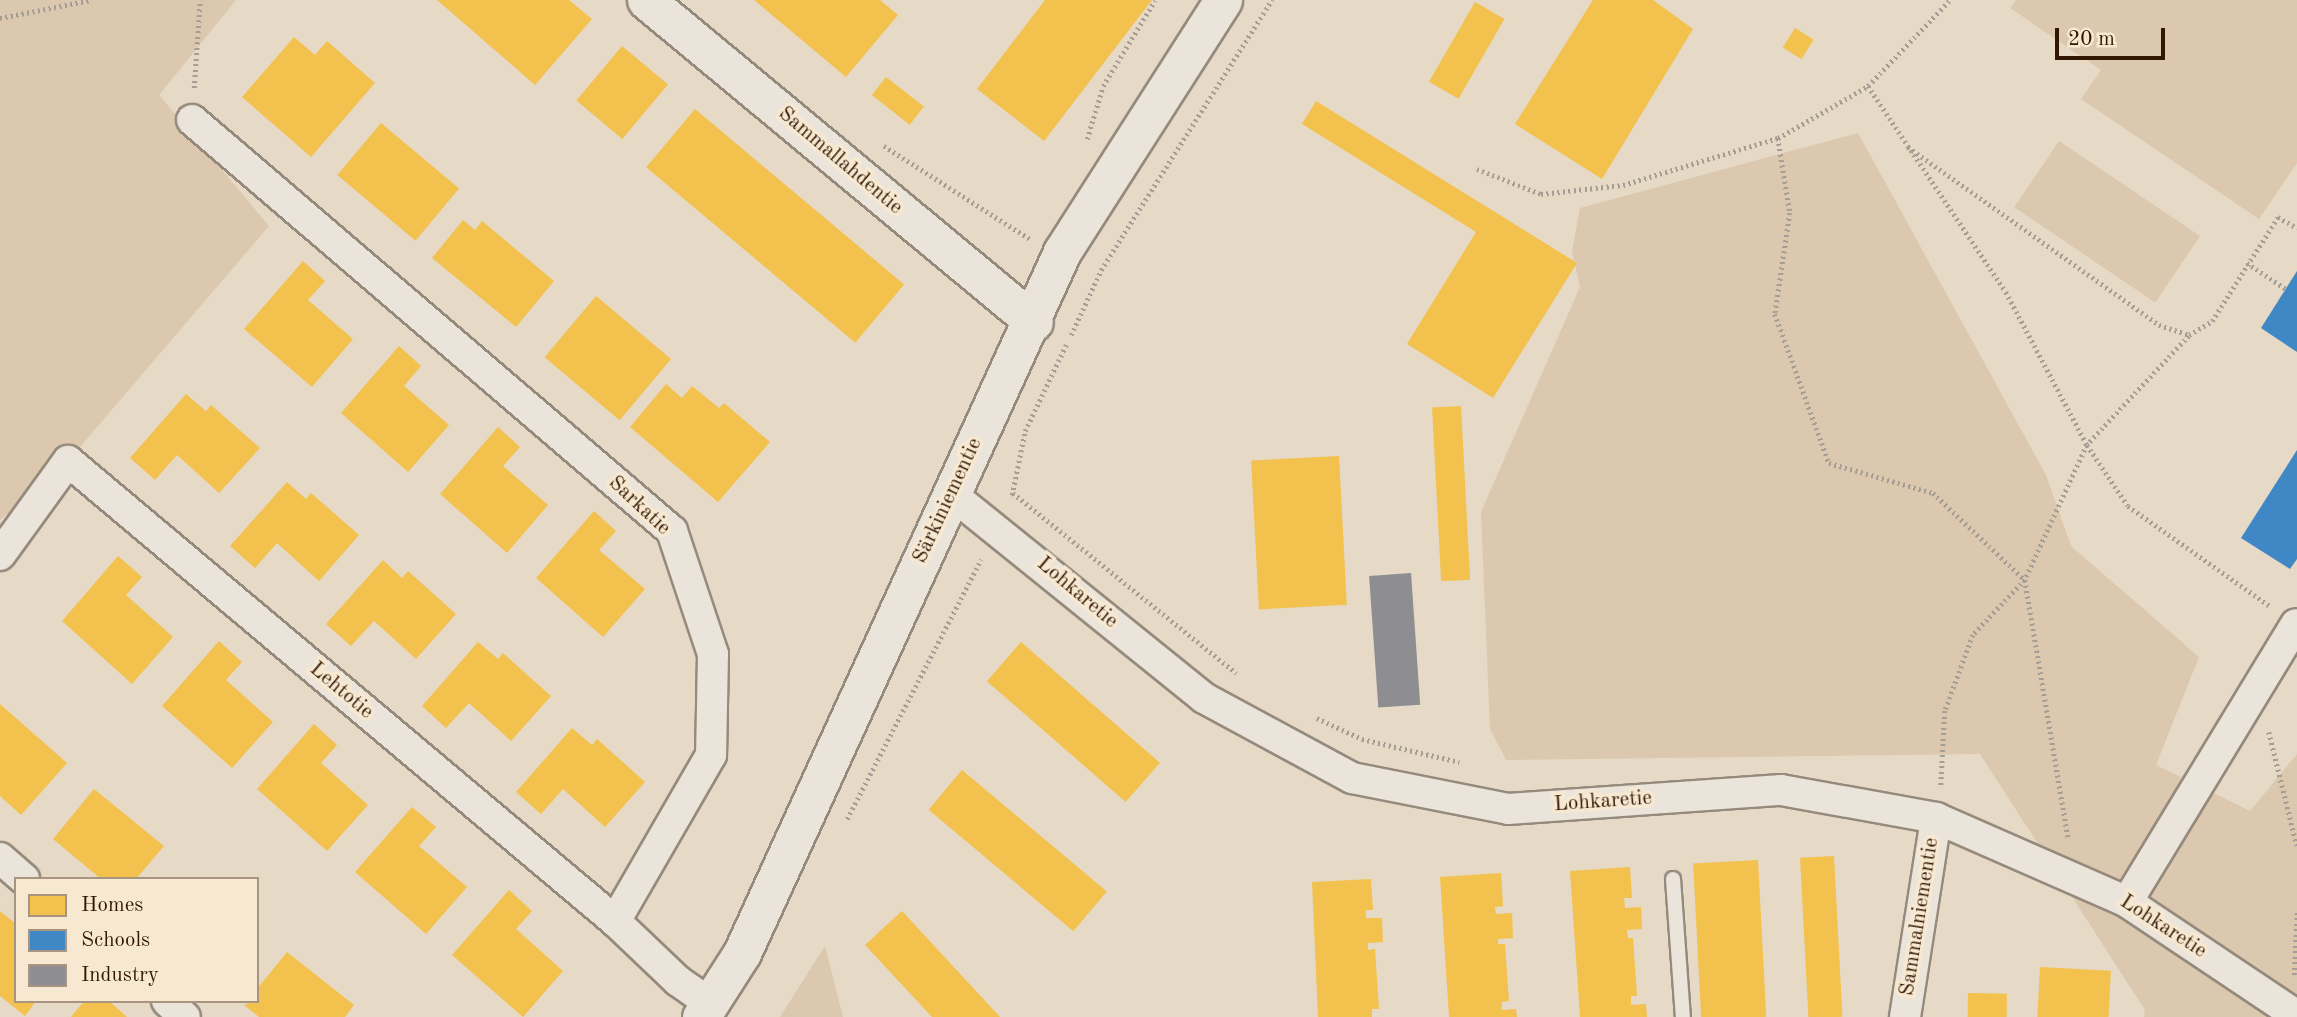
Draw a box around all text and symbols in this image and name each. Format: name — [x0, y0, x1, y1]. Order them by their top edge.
scale bar — [2059, 14, 2169, 58]
text: 20 m — [2068, 29, 2115, 50]
street label: Sammallahdentie — [773, 102, 907, 220]
street label: Särkiniementie — [908, 434, 988, 568]
street label: Sarkatie — [603, 471, 675, 541]
street label: Lohkaretie — [1031, 552, 1123, 634]
street label: Lehtotie — [304, 657, 378, 725]
street label: Lohkaretie — [1553, 786, 1653, 818]
street label: Sammalniementie — [1895, 836, 1945, 998]
legend — [14, 877, 259, 1003]
street label: Lohkaretie — [2115, 890, 2211, 964]
text: Homes — [81, 895, 143, 916]
text: Schools — [81, 930, 150, 951]
text: Industry — [81, 965, 159, 986]

